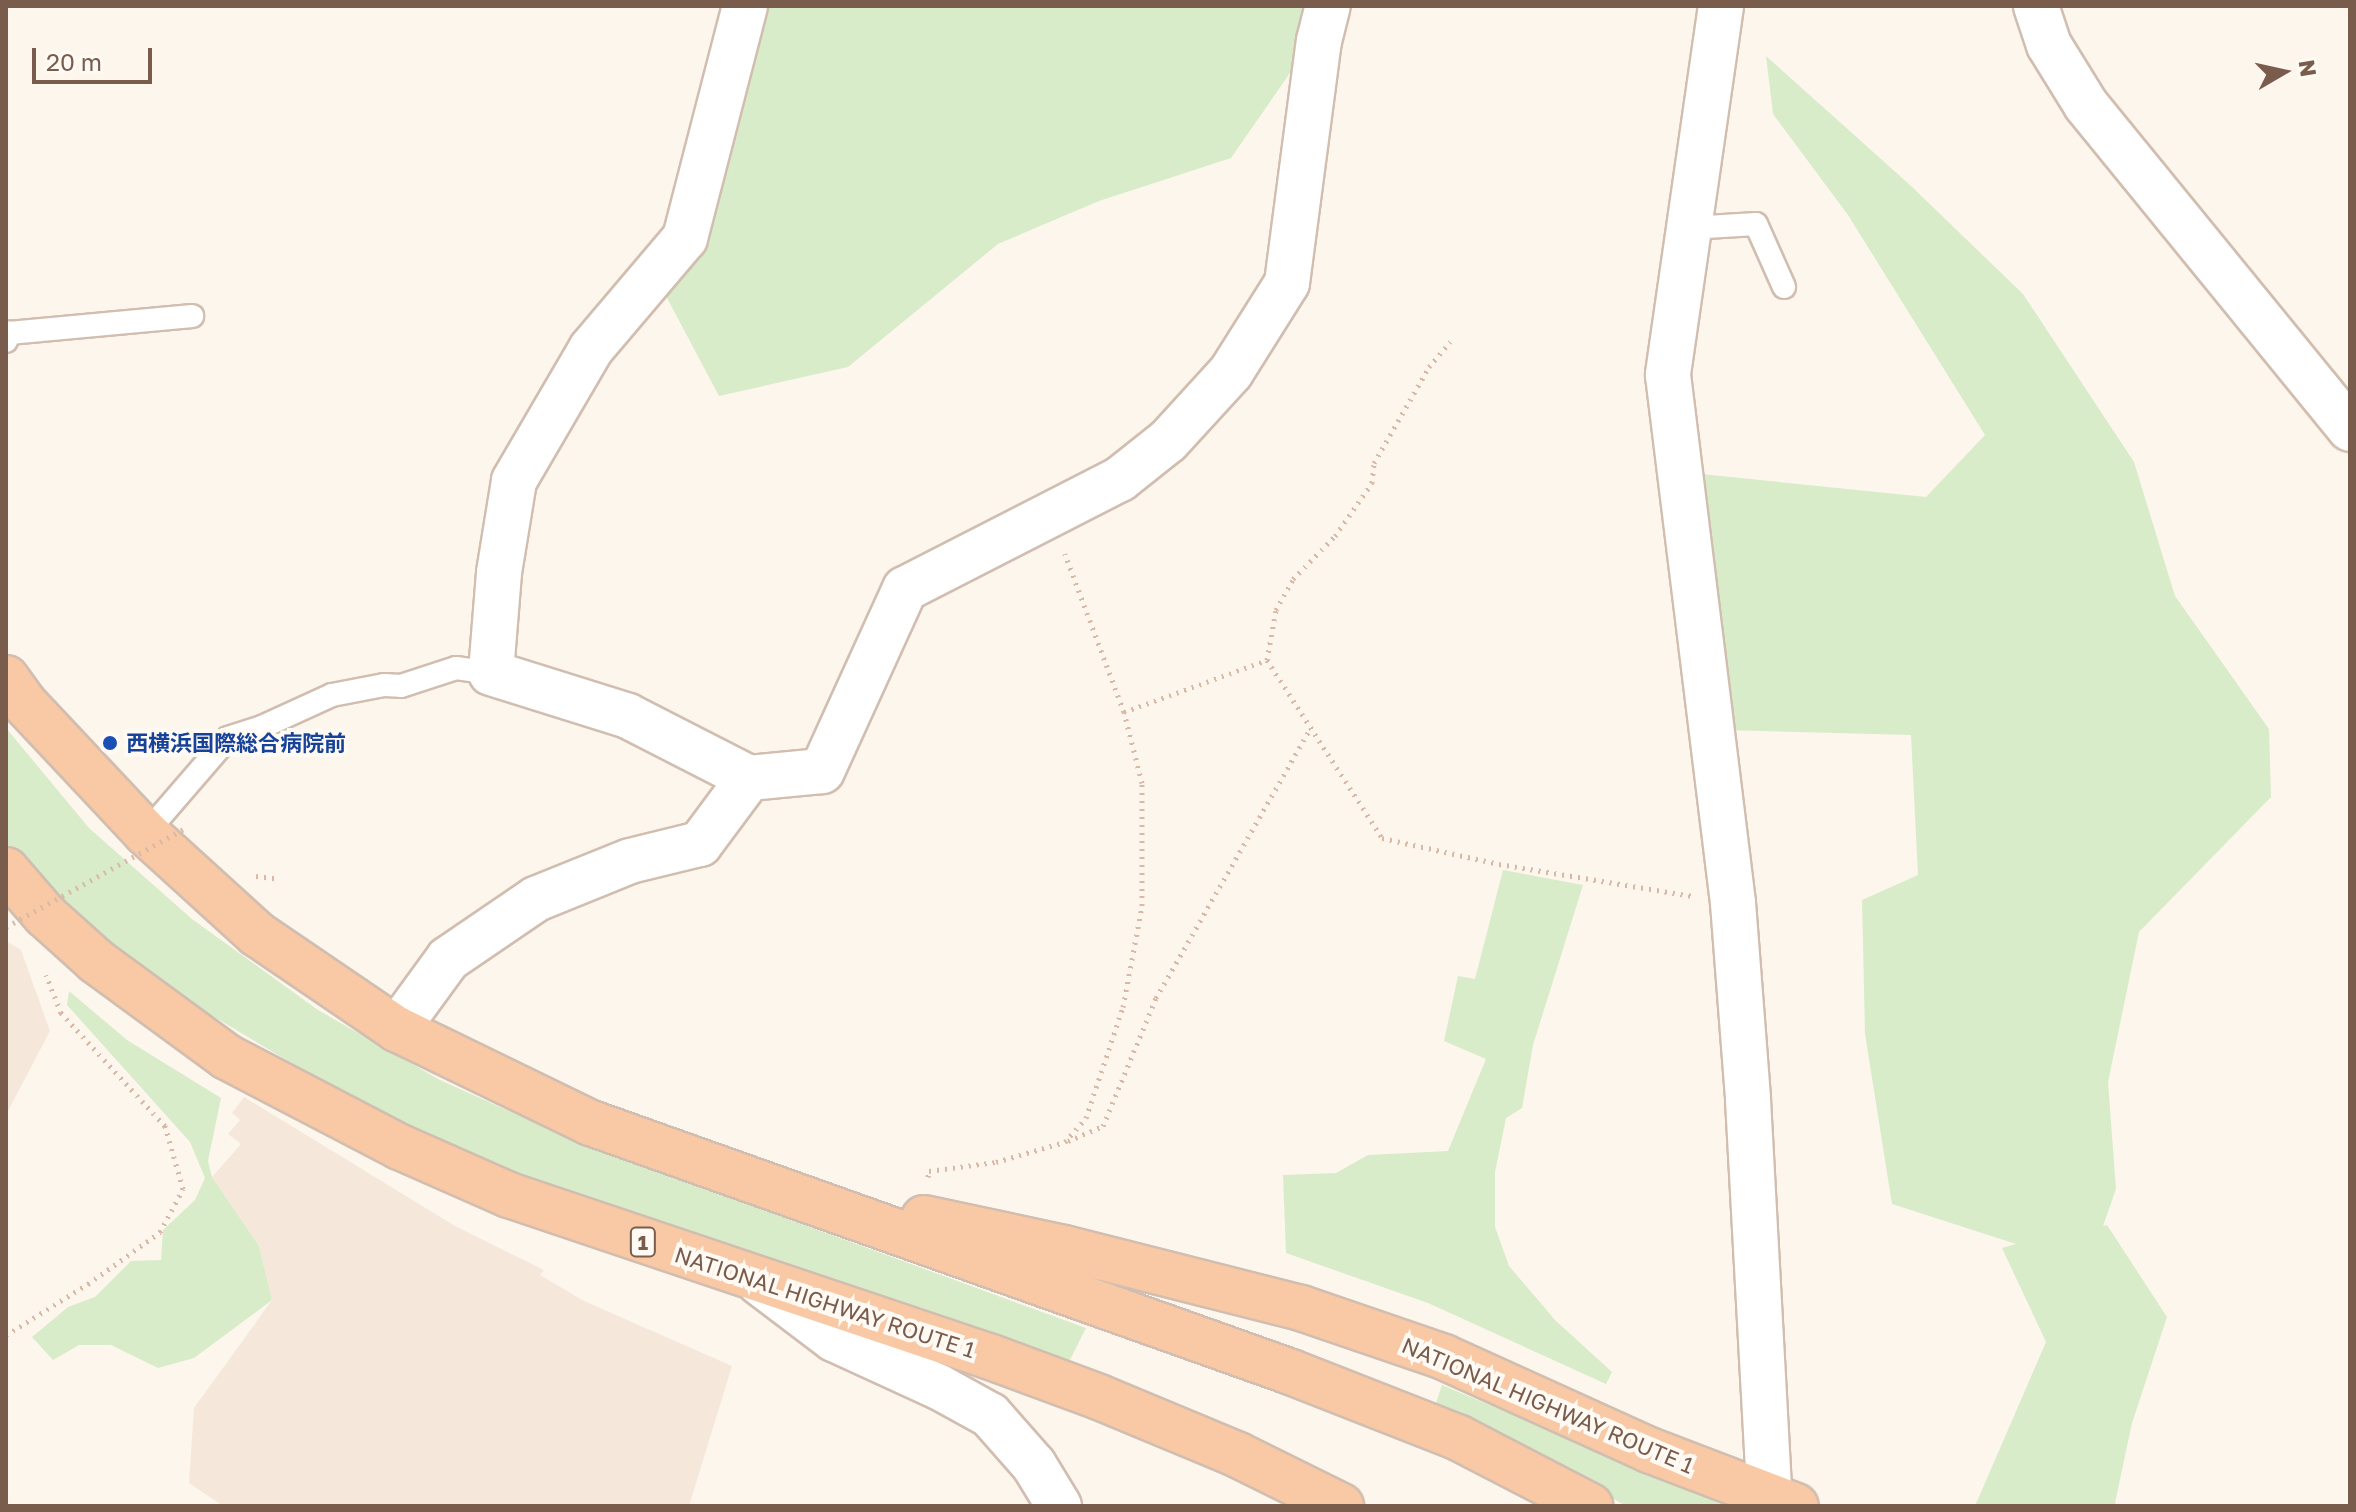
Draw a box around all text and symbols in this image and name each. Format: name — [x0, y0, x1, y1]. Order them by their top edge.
scale bar — [36, 32, 156, 82]
north arrow — [2244, 32, 2324, 112]
text: 20 m — [46, 47, 102, 76]
text: N — [2294, 58, 2323, 79]
place label: 西横浜国際総合病院前 — [126, 730, 346, 756]
marker: 西横浜国際総合病院前 — [101, 734, 119, 752]
road number: 1 — [629, 1226, 657, 1258]
street label: NATIONAL HIGHWAY ROUTE 1 — [671, 1241, 979, 1363]
street label: NATIONAL HIGHWAY ROUTE 1 — [1398, 1331, 1698, 1479]

